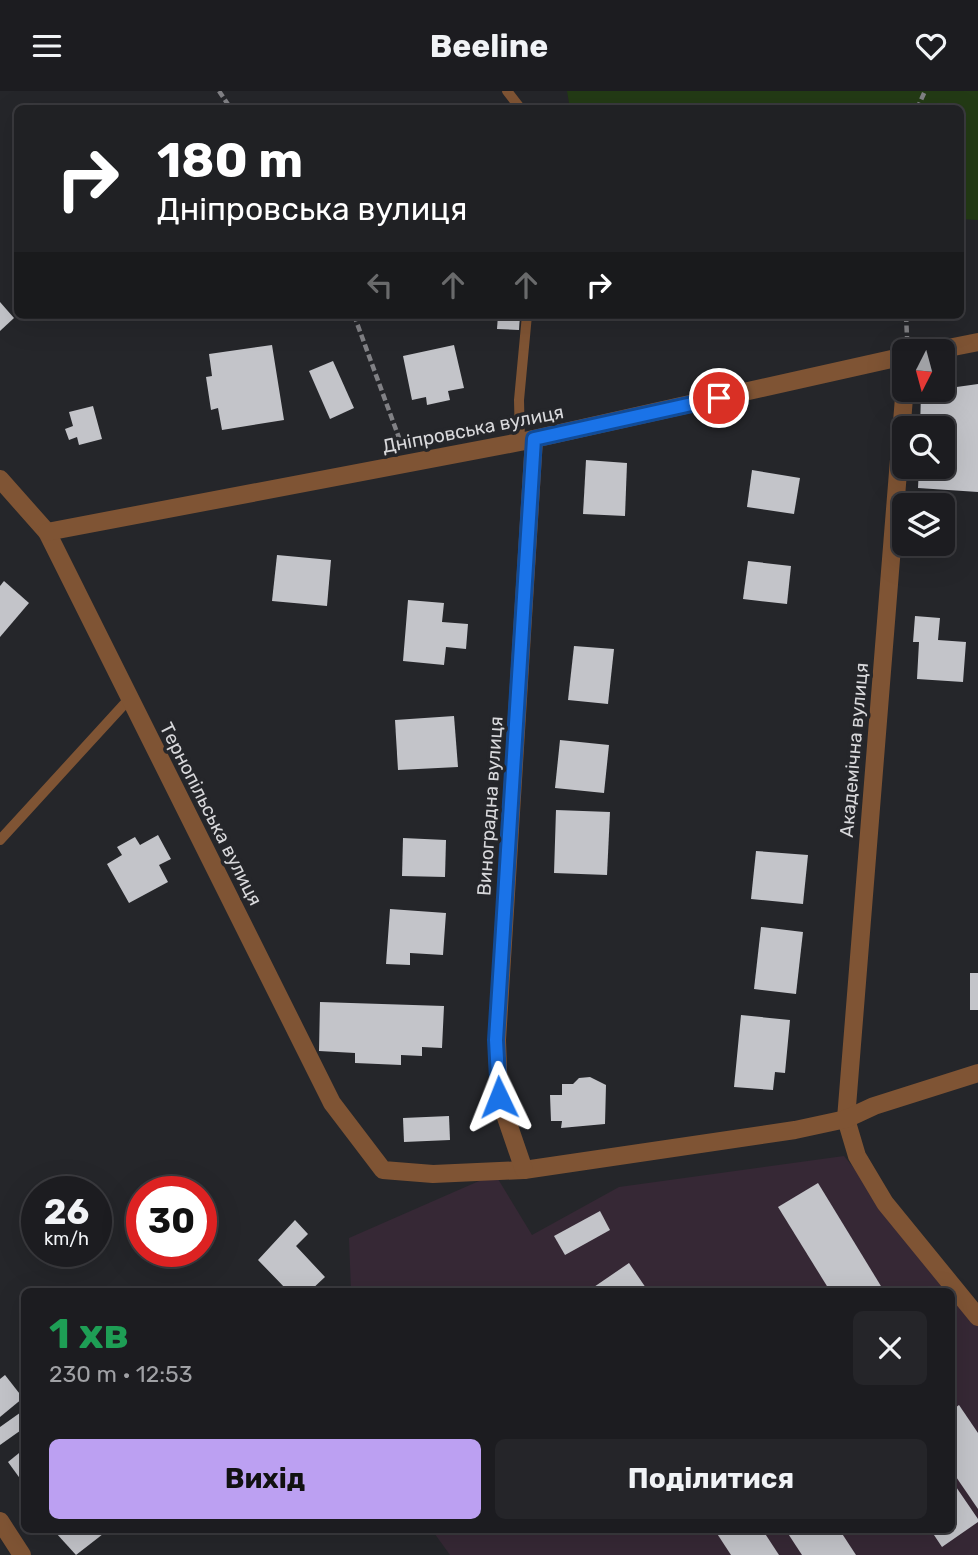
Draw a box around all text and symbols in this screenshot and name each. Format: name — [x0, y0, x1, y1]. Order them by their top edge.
icon: menu — [28, 27, 66, 65]
text: Beeline — [430, 27, 548, 65]
icon: heart — [912, 27, 950, 65]
text: 180 m — [157, 131, 303, 189]
icon: right — [42, 133, 133, 224]
text: Дніпровська вулиця — [157, 190, 467, 228]
icon: left — [361, 266, 399, 304]
icon: ahead — [434, 266, 472, 304]
icon: ahead — [507, 266, 545, 304]
icon: right — [580, 266, 618, 304]
north arrow — [892, 339, 956, 403]
map controls — [892, 339, 955, 556]
pin — [689, 368, 749, 428]
icon: arrive — [700, 379, 738, 417]
street label: Дніпровська вулиця — [380, 400, 566, 458]
button: search — [892, 416, 955, 479]
button: layers — [892, 493, 955, 556]
street label: Академічна вулиця — [835, 662, 873, 838]
street label: Виноградна вулиця — [472, 715, 508, 897]
street label: Тернопільська вулиця — [155, 719, 267, 909]
position arrow — [462, 1060, 536, 1134]
speed limit sign: 30 — [126, 1176, 217, 1267]
text: 26 — [44, 1191, 89, 1233]
text: km/h — [44, 1228, 89, 1250]
text: 1 хв — [49, 1309, 129, 1359]
button: close — [853, 1311, 927, 1385]
text: 230 m · 12:53 — [49, 1360, 193, 1388]
button: Вихід — [49, 1439, 481, 1519]
button: Поділитися — [495, 1439, 927, 1519]

